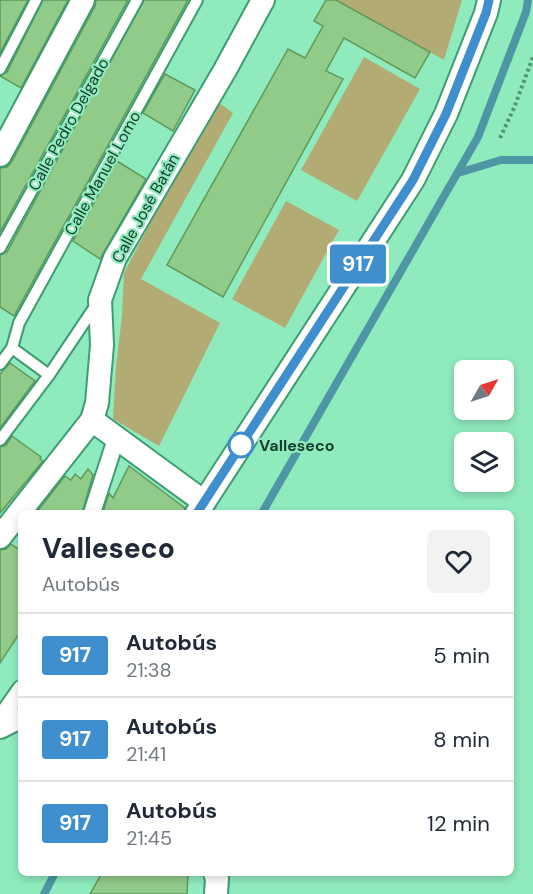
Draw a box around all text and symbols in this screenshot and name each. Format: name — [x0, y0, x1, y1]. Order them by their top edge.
street label: Calle Pedro Delgado — [23, 54, 114, 194]
street label: Calle Manuel Lomo — [59, 107, 145, 239]
street label: Calle José Batán — [107, 150, 184, 267]
line badge: 917 — [324, 244, 392, 284]
text: 917 — [342, 250, 374, 278]
north arrow — [454, 360, 514, 420]
map controls — [454, 360, 514, 492]
marker: Valleseco — [228, 432, 254, 458]
button: layers — [454, 432, 514, 492]
place label: Valleseco — [259, 435, 334, 456]
text: Valleseco — [42, 530, 175, 567]
button: heart — [427, 530, 490, 593]
text: Autobús — [42, 571, 120, 597]
text: Autobús — [126, 628, 217, 657]
text: 917 — [59, 641, 91, 669]
text: 5 min — [433, 641, 490, 670]
text: 21:38 — [126, 657, 172, 683]
text: Autobús — [126, 712, 217, 741]
text: 917 — [59, 725, 91, 753]
text: 8 min — [433, 725, 490, 754]
text: 21:41 — [126, 741, 166, 767]
text: Autobús — [126, 796, 217, 825]
text: 917 — [59, 809, 91, 837]
text: 12 min — [427, 809, 490, 838]
text: 21:45 — [126, 825, 172, 851]

